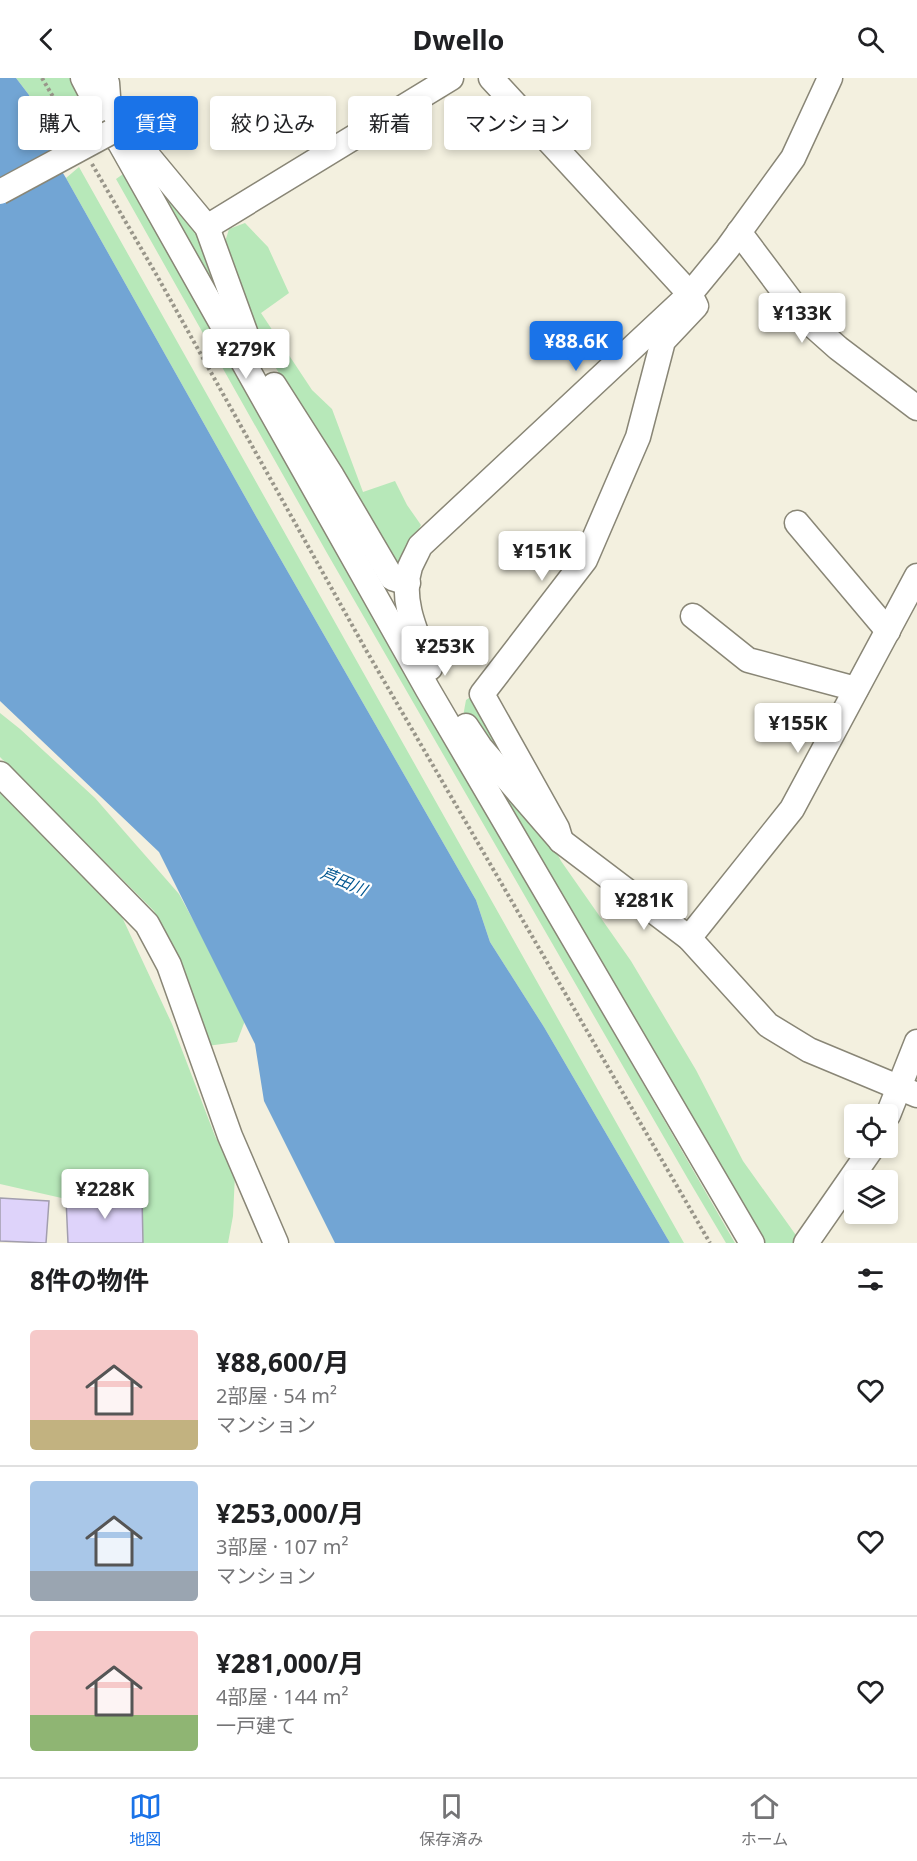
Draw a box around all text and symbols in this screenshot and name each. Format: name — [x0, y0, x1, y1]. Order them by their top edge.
text: Dwello — [413, 21, 504, 58]
icon: back — [30, 23, 63, 56]
icon: search — [854, 23, 887, 56]
chip: 購入 — [18, 96, 102, 150]
chip: 賃貸 — [114, 96, 198, 150]
chip: 絞り込み — [210, 96, 336, 150]
chip: 新着 — [348, 96, 432, 150]
chip: マンション — [444, 96, 591, 150]
pin: ¥133K — [760, 293, 844, 344]
text: ¥133K — [772, 299, 832, 326]
pin: ¥88.6K — [527, 321, 625, 372]
text: ¥88.6K — [544, 327, 608, 354]
pin: ¥279K — [204, 329, 288, 380]
text: ¥279K — [216, 335, 276, 362]
pin: ¥151K — [500, 531, 584, 582]
text: ¥151K — [512, 537, 572, 564]
pin: ¥253K — [403, 626, 487, 677]
text: ¥253K — [415, 632, 475, 659]
pin: ¥155K — [756, 703, 840, 754]
text: ¥155K — [768, 709, 828, 736]
water label: 芦田川 — [318, 861, 372, 901]
pin: ¥281K — [602, 880, 686, 931]
text: ¥281K — [614, 886, 674, 913]
map controls — [844, 1104, 898, 1224]
button: locate — [844, 1104, 898, 1158]
pin: ¥228K — [63, 1169, 147, 1220]
button: layers — [844, 1170, 898, 1224]
text: ¥228K — [75, 1175, 135, 1202]
text: 8件の物件 — [30, 1262, 149, 1298]
icon: filters — [854, 1263, 887, 1296]
text: ¥88,600/月 — [216, 1344, 349, 1380]
icon: home — [78, 1354, 150, 1426]
icon: heart — [854, 1374, 887, 1407]
text: 2部屋 · 54 m² — [216, 1382, 337, 1409]
text: マンション — [216, 1411, 316, 1438]
text: ¥253,000/月 — [216, 1495, 364, 1531]
icon: home — [78, 1505, 150, 1577]
icon: heart — [854, 1525, 887, 1558]
text: 3部屋 · 107 m² — [216, 1533, 348, 1560]
text: マンション — [216, 1562, 316, 1589]
text: ¥281,000/月 — [216, 1645, 364, 1681]
icon: home — [78, 1655, 150, 1727]
icon: heart — [854, 1675, 887, 1708]
text: 4部屋 · 144 m² — [216, 1683, 348, 1710]
text: 一戸建て — [216, 1712, 296, 1739]
tab: 地図 — [129, 1790, 162, 1850]
tab: 保存済み — [419, 1790, 483, 1850]
tab: ホーム — [741, 1790, 788, 1850]

